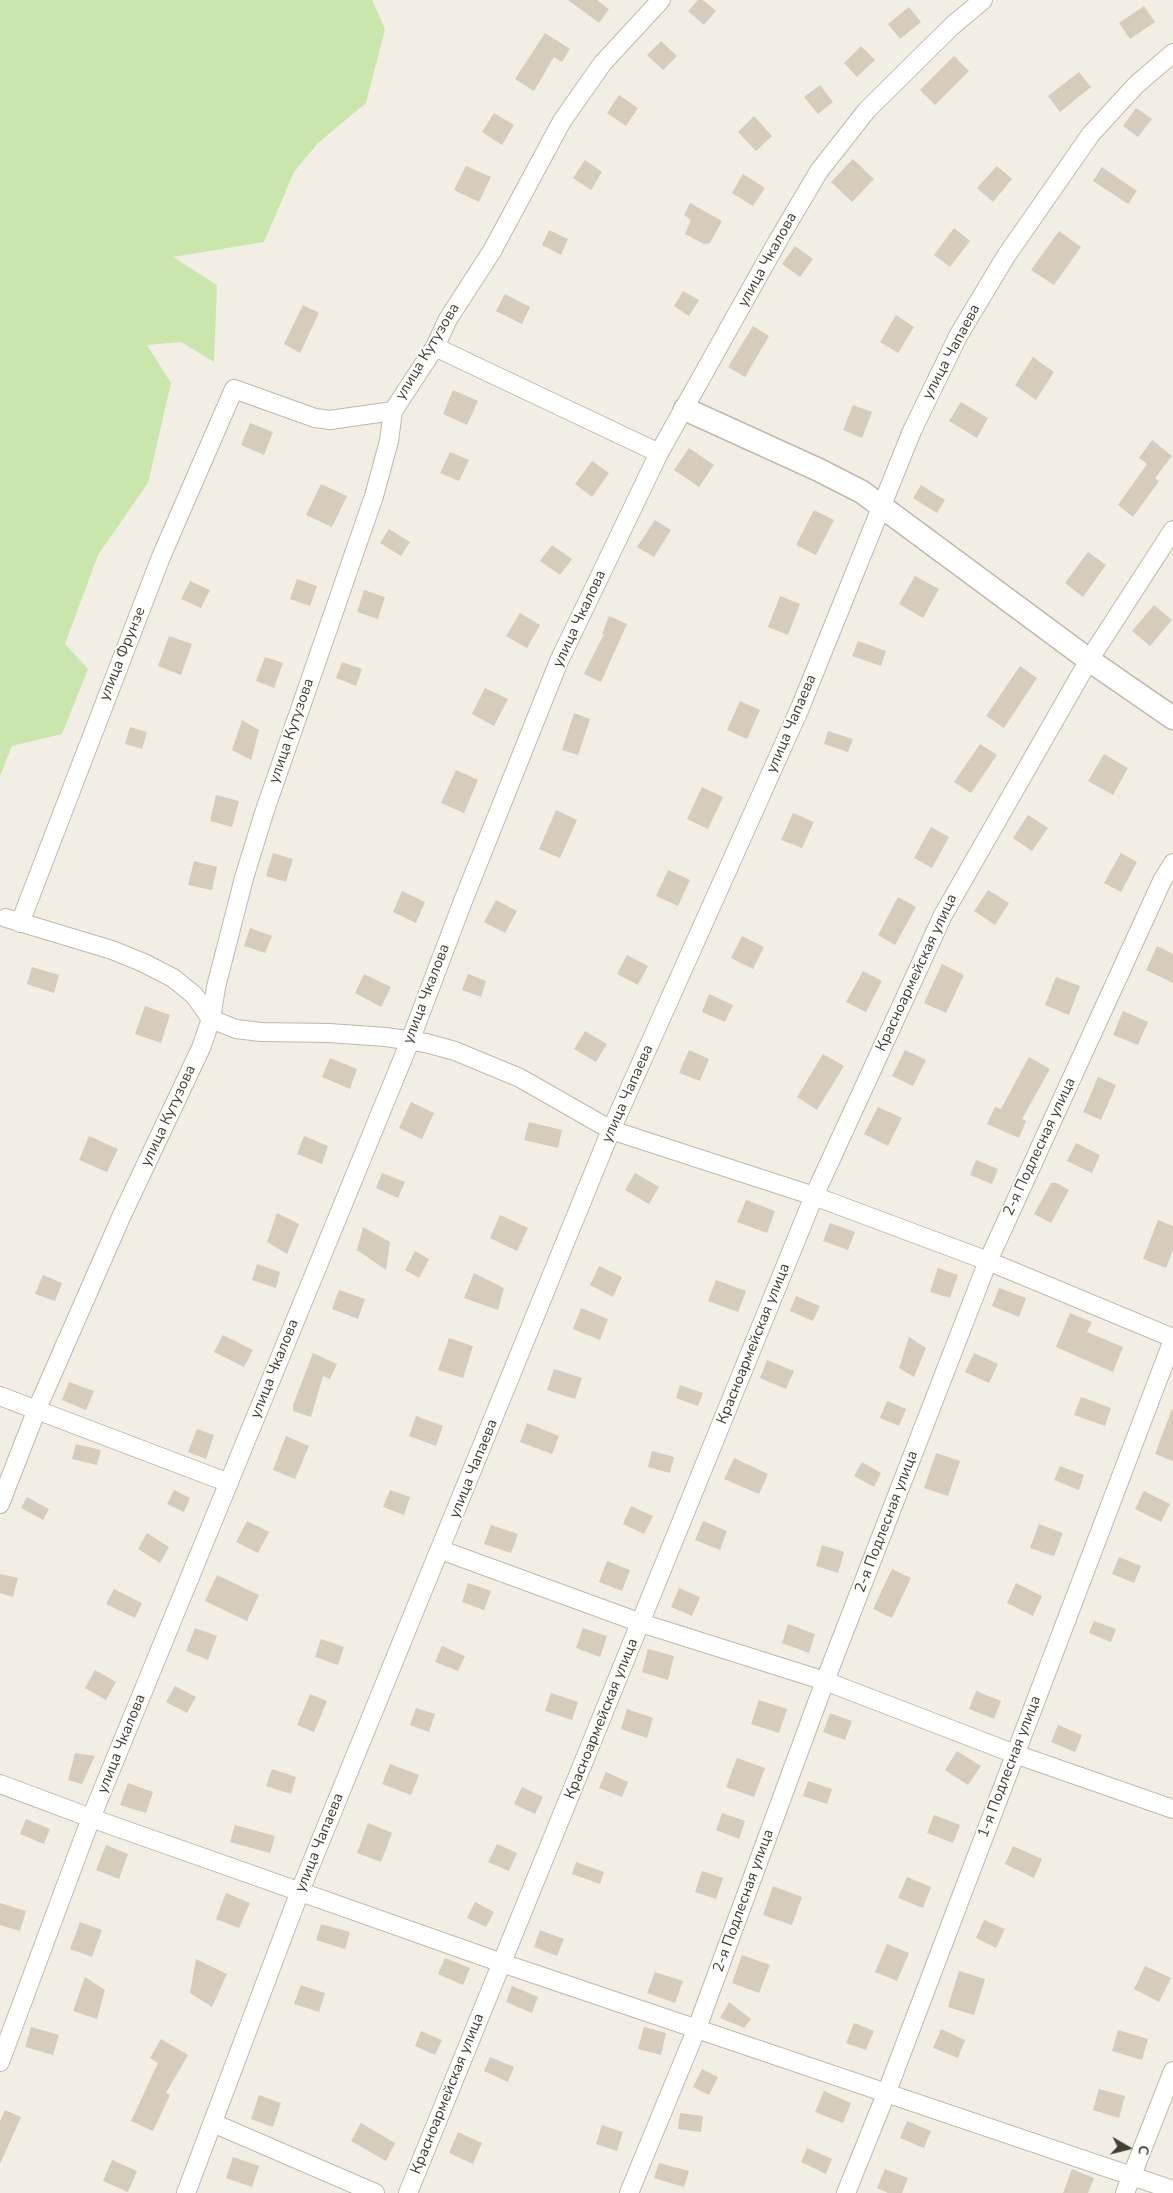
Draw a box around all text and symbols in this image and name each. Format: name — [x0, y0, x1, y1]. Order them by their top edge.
street label: улица Чкалова — [735, 210, 801, 310]
street label: улица Кутузова — [392, 300, 464, 404]
street label: улица Чапаева — [919, 301, 985, 403]
street label: улица Чкалова — [550, 568, 610, 670]
street label: улица Фрунзе — [96, 605, 150, 703]
street label: улица Чапаева — [763, 672, 821, 776]
street label: улица Кутузова — [266, 676, 318, 786]
street label: Красноармейская улица — [873, 891, 961, 1055]
street label: улица Чкалова — [400, 942, 454, 1046]
street label: улица Чапаева — [598, 1042, 658, 1146]
street label: улица Кутузова — [138, 1063, 200, 1169]
street label: 2-я Подлесная улица — [1000, 1075, 1080, 1219]
street label: Красноармейская улица — [714, 1261, 794, 1427]
street label: улица Чкалова — [247, 1317, 303, 1421]
street label: улица Чапаева — [446, 1417, 502, 1521]
street label: 2-я Подлесная улица — [852, 1449, 922, 1595]
street label: Красноармейская улица — [562, 1636, 642, 1802]
street label: улица Чкалова — [94, 1692, 150, 1796]
street label: 1-я Подлесная улица — [975, 1694, 1045, 1840]
street label: улица Чапаева — [292, 1791, 348, 1895]
street label: 2-я Подлесная улица — [710, 1827, 778, 1975]
street label: Красноармейская улица — [408, 2011, 488, 2177]
north arrow — [1103, 2123, 1153, 2173]
text: С — [1133, 2144, 1153, 2156]

